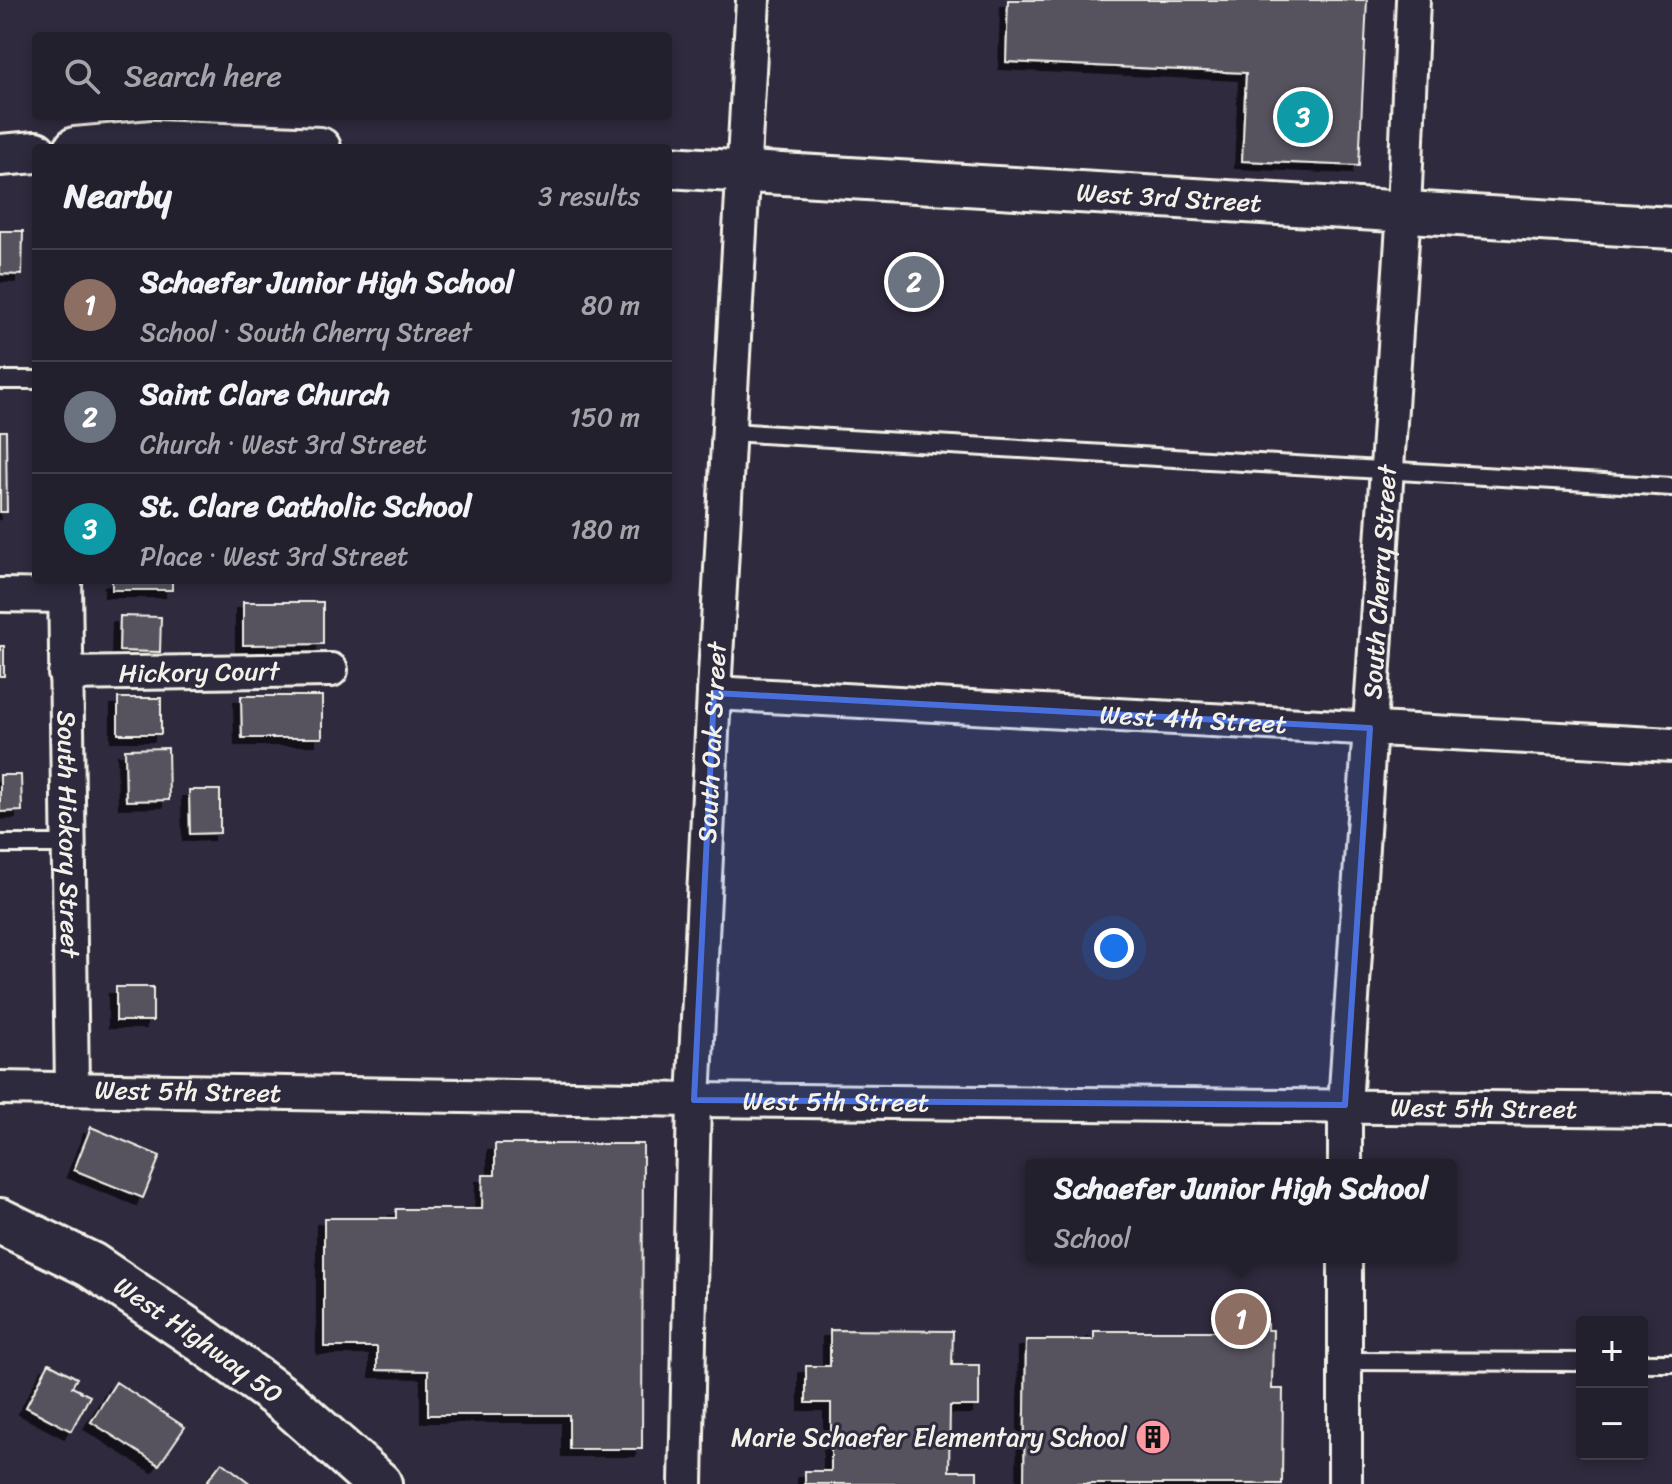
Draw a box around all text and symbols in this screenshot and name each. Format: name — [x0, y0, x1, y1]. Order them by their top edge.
search box — [32, 32, 672, 120]
text: Search here — [124, 49, 282, 103]
icon: search — [60, 54, 104, 98]
pin: 3 — [1277, 87, 1329, 147]
text: Nearby — [64, 166, 172, 226]
street label: West 3rd Street — [1075, 169, 1263, 226]
text: 3 results — [538, 173, 640, 219]
pin: 2 — [888, 252, 940, 312]
text: Schaefer Junior High School — [140, 255, 514, 309]
text: 1 — [84, 282, 96, 328]
text: 80 m — [581, 282, 640, 328]
text: School · South Cherry Street — [140, 309, 472, 355]
text: Saint Clare Church — [140, 367, 390, 421]
text: 2 — [82, 394, 98, 440]
text: 150 m — [570, 394, 640, 440]
text: Church · West 3rd Street — [140, 421, 427, 467]
street label: South Cherry Street — [1349, 462, 1410, 701]
text: St. Clare Catholic School — [140, 479, 472, 533]
text: 3 — [83, 506, 97, 552]
text: 180 m — [570, 506, 640, 552]
text: Place · West 3rd Street — [140, 533, 408, 579]
street label: South Oak Street — [684, 639, 740, 844]
street label: Hickory Court — [118, 648, 281, 696]
street label: West 4th Street — [1099, 691, 1288, 747]
street label: South Hickory Street — [44, 710, 93, 959]
your location — [1094, 928, 1134, 968]
street label: West 5th Street — [94, 1067, 282, 1116]
street label: West 5th Street — [742, 1077, 930, 1125]
street label: West 5th Street — [1390, 1084, 1577, 1132]
popup — [1025, 1159, 1457, 1263]
text: Schaefer Junior High School — [1054, 1161, 1428, 1215]
text: School — [1054, 1215, 1131, 1261]
street label: West Highway 50 — [104, 1263, 294, 1416]
pin: 1 — [1215, 1289, 1267, 1349]
map controls — [1576, 1316, 1648, 1460]
button: + — [1576, 1316, 1648, 1388]
button: − — [1576, 1388, 1648, 1460]
place label: Marie Schaefer Elementary School — [731, 1414, 1128, 1460]
building icon: Marie Schaefer Elementary School — [1134, 1418, 1172, 1456]

